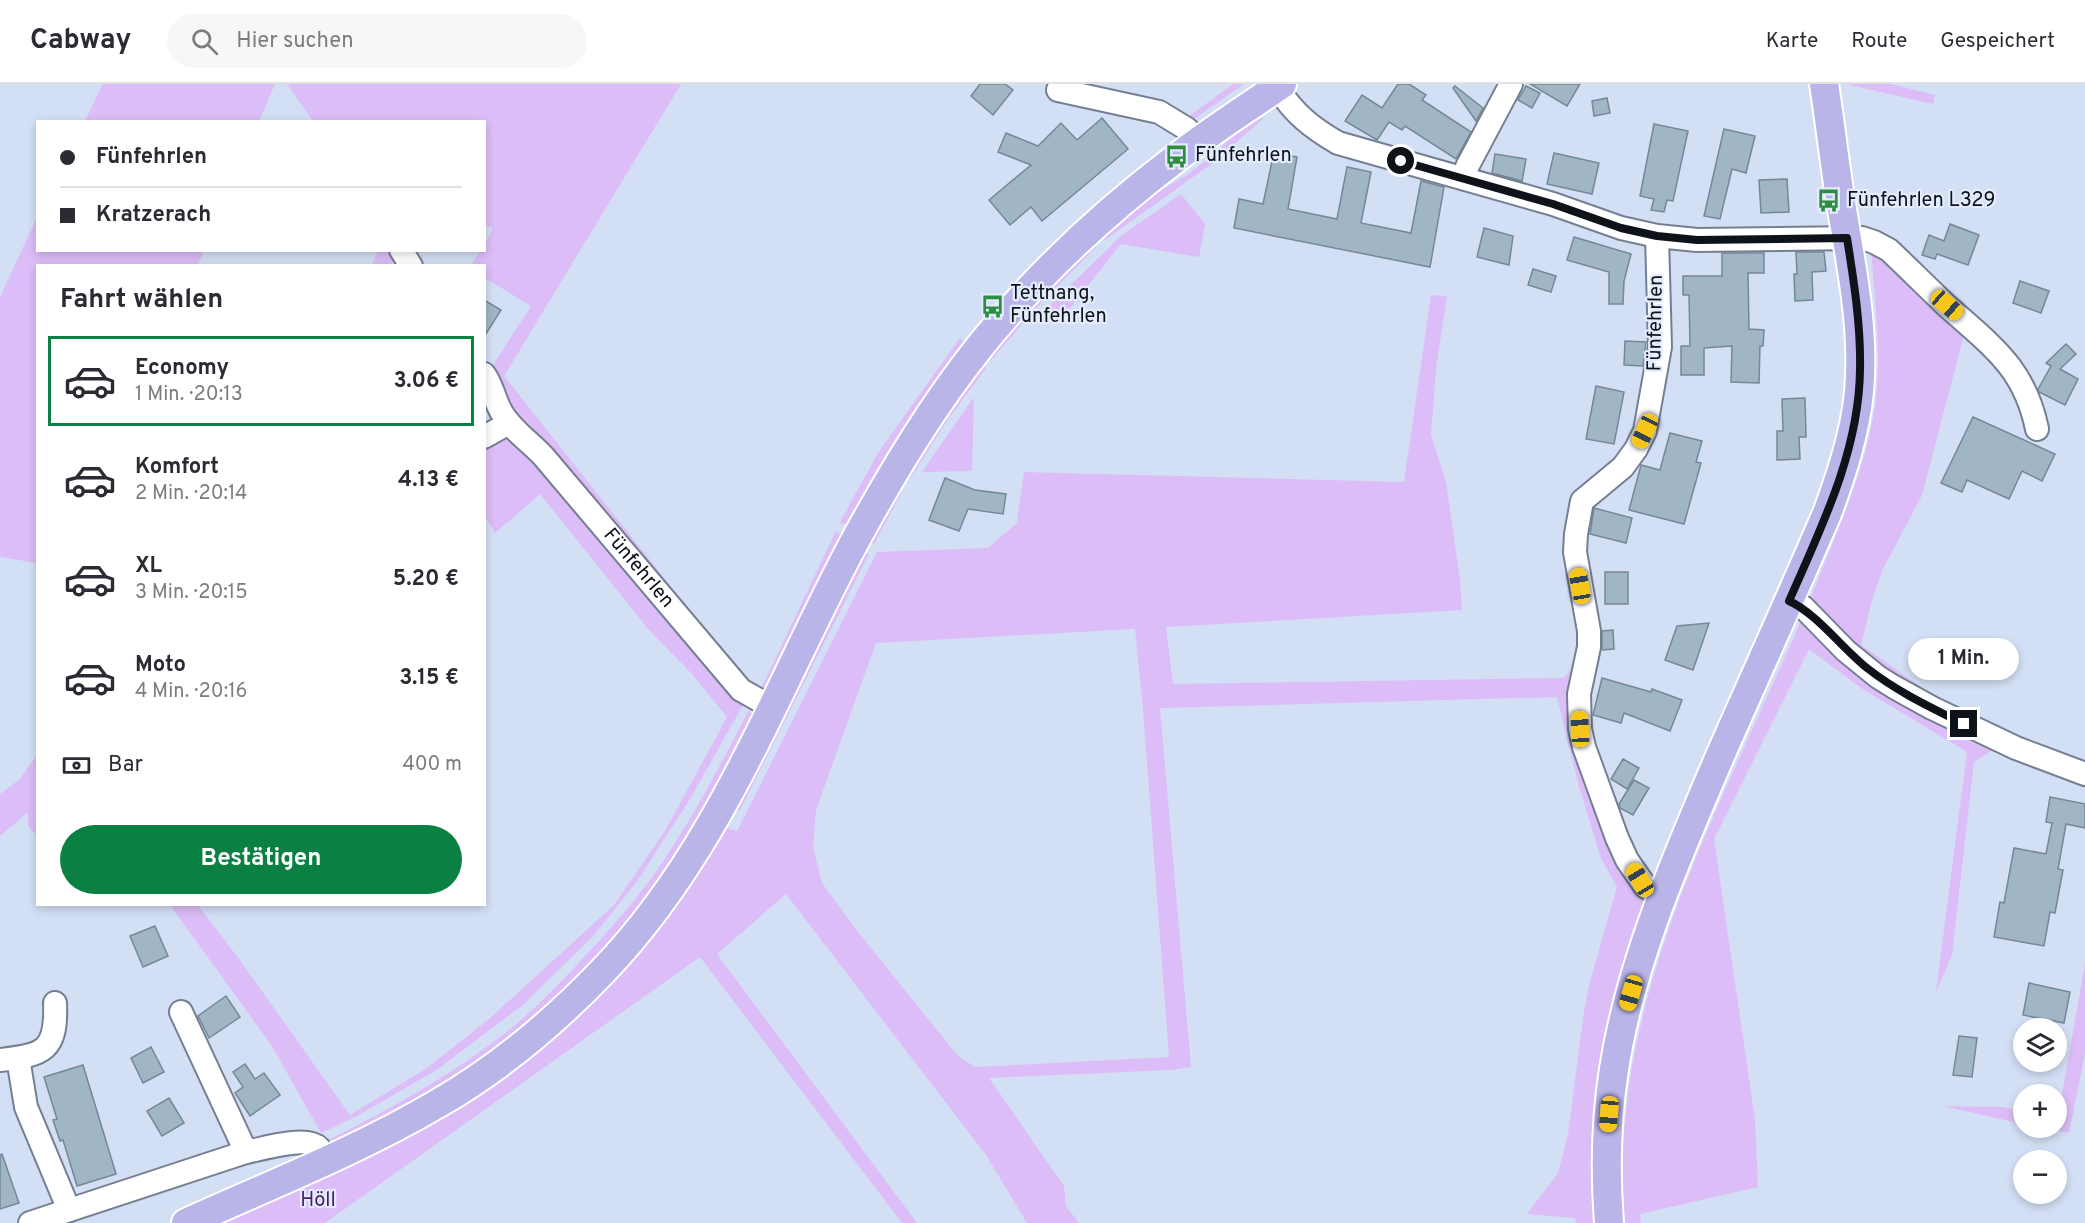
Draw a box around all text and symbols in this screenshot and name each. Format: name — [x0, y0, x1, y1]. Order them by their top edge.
search box — [167, 14, 587, 68]
text: Cabway — [30, 23, 131, 59]
icon: search — [188, 25, 221, 58]
text: Hier suchen — [236, 28, 354, 55]
text: Karte — [1766, 28, 1818, 55]
text: Route — [1851, 28, 1907, 55]
text: Gespeichert — [1940, 28, 2055, 55]
bus stop icon: Fünfehrlen — [1164, 143, 1190, 169]
place label: Fünfehrlen — [1195, 143, 1292, 169]
text: Fünfehrlen — [96, 144, 207, 171]
route start — [1387, 147, 1414, 174]
bus stop icon: Fünfehrlen L329 — [1816, 188, 1842, 214]
place label: Fünfehrlen L329 — [1847, 188, 1996, 214]
text: Kratzerach — [96, 202, 211, 229]
street label: Fünfehrlen — [1642, 274, 1670, 372]
place label: Tettnang, Fünfehrlen — [1010, 281, 1107, 330]
text: Fahrt wählen — [60, 283, 223, 317]
car — [1928, 286, 1966, 324]
bus stop icon: Tettnang, Fünfehrlen — [979, 293, 1005, 319]
icon: car — [63, 354, 117, 408]
text: Economy — [135, 355, 229, 382]
text: 3.06 € — [394, 368, 459, 395]
text: 1 Min. · 20:13 — [135, 382, 243, 408]
car — [1629, 411, 1661, 451]
icon: car — [63, 453, 117, 507]
text: Komfort — [135, 454, 219, 481]
text: 4.13 € — [398, 467, 459, 494]
text: 2 Min. · 20:14 — [135, 481, 247, 507]
street label: Fünfehrlen — [597, 523, 679, 614]
icon: car — [63, 552, 117, 606]
text: XL — [135, 553, 162, 580]
text: 5.20 € — [393, 566, 459, 593]
car — [1568, 567, 1592, 605]
text: 3 Min. · 20:15 — [135, 580, 248, 606]
callout: 1 Min. — [1908, 637, 2020, 679]
text: 1 Min. — [1938, 646, 1989, 672]
icon: car — [63, 651, 117, 705]
text: Moto — [135, 652, 186, 679]
text: 3.15 € — [399, 665, 459, 692]
text: 4 Min. · 20:16 — [135, 679, 248, 705]
route end — [1950, 710, 1977, 737]
car — [1570, 711, 1590, 747]
icon: cash — [60, 749, 93, 782]
text: Bar — [108, 752, 143, 779]
text: 400 m — [402, 752, 462, 778]
button: Bestätigen — [60, 825, 462, 894]
car — [1623, 860, 1657, 900]
car — [1617, 973, 1645, 1013]
map controls — [2013, 1018, 2067, 1204]
button: layers — [2013, 1018, 2067, 1072]
button: + — [2013, 1084, 2067, 1138]
car — [1598, 1095, 1620, 1133]
button: − — [2013, 1150, 2067, 1204]
park label: Höll — [300, 1188, 336, 1214]

